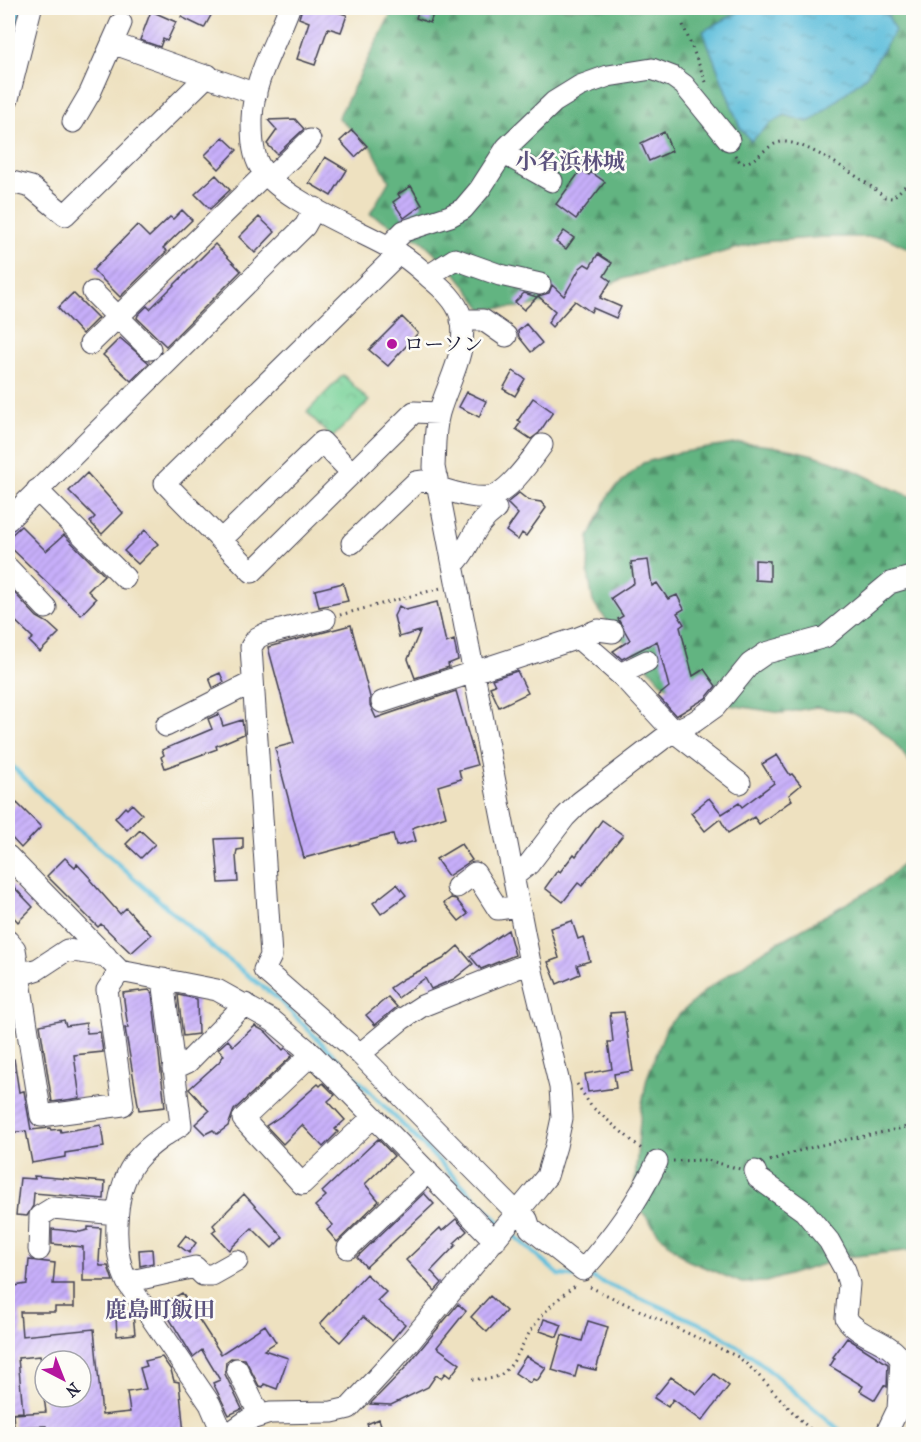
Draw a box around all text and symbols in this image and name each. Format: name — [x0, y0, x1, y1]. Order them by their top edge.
district label: 小名浜林城 — [515, 149, 625, 175]
place label: ローソン — [404, 333, 483, 356]
marker: ローソン — [385, 337, 399, 351]
district label: 鹿島町飯田 — [105, 1297, 215, 1323]
north arrow — [33, 1349, 93, 1409]
text: N — [61, 1379, 84, 1401]

